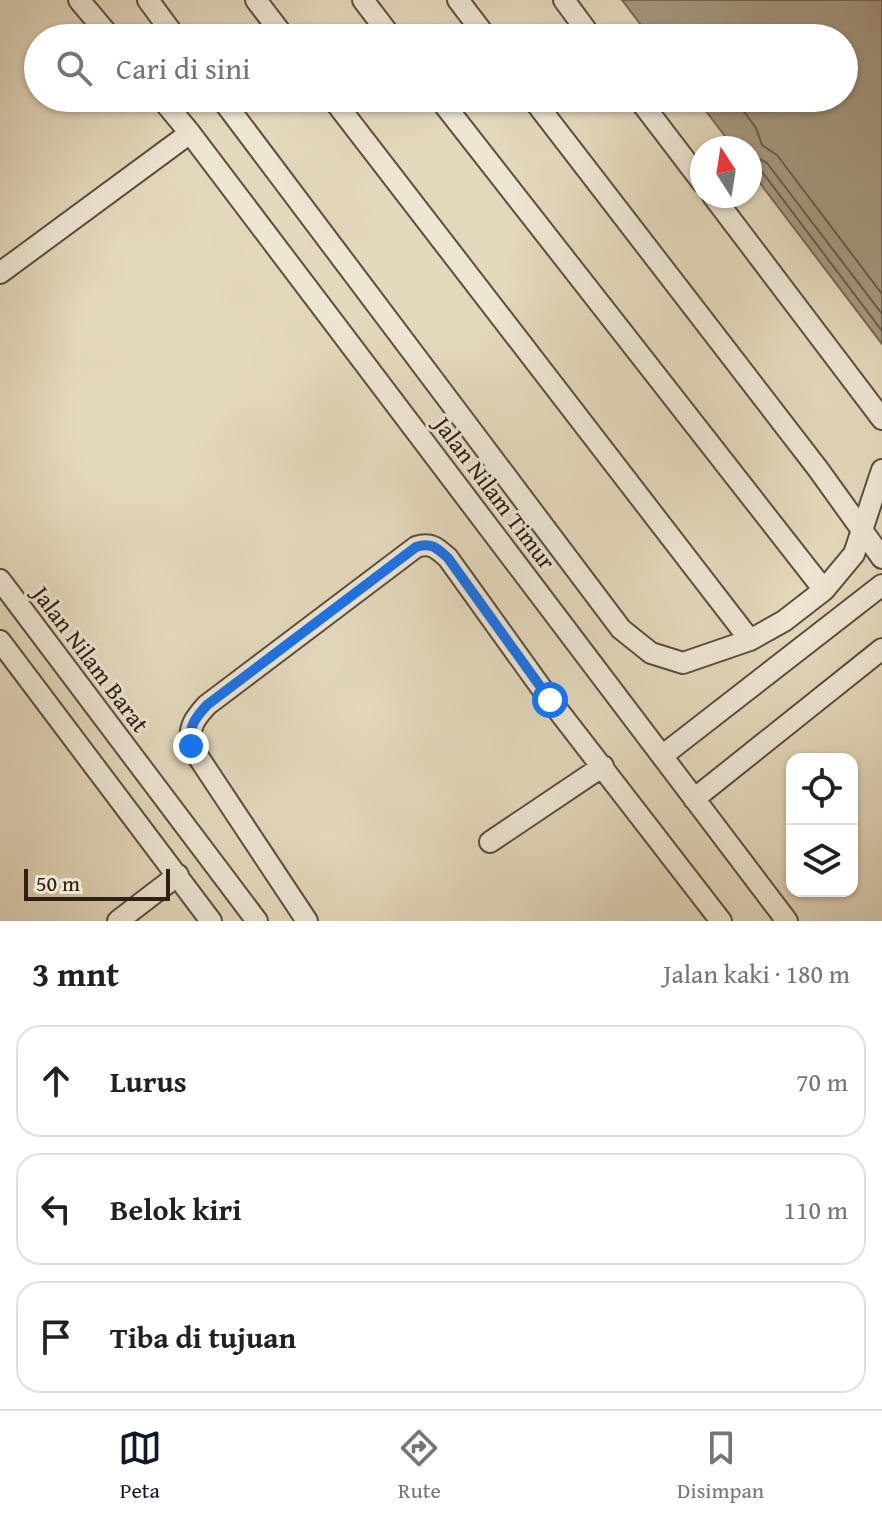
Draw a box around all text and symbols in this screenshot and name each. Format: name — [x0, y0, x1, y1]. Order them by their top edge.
search box — [24, 24, 858, 112]
icon: search — [52, 46, 96, 90]
text: Cari di sini — [116, 46, 251, 90]
north arrow — [690, 136, 762, 208]
street label: Jalan Nilam Timur — [424, 407, 564, 577]
street label: Jalan Nilam Barat — [22, 576, 158, 740]
route start — [532, 682, 568, 718]
route end — [173, 728, 209, 764]
map controls — [786, 753, 858, 897]
button: locate — [786, 753, 858, 825]
button: layers — [786, 825, 858, 897]
scale bar — [24, 865, 170, 901]
text: 50 m — [36, 867, 80, 899]
text: 3 mnt — [32, 949, 119, 998]
text: Jalan kaki · 180 m — [663, 954, 850, 993]
icon: ahead — [34, 1059, 78, 1103]
text: Lurus — [110, 1059, 187, 1103]
text: 70 m — [796, 1062, 848, 1101]
icon: left — [34, 1187, 78, 1231]
text: Belok kiri — [110, 1187, 242, 1231]
text: 110 m — [783, 1190, 848, 1229]
icon: arrive — [34, 1315, 78, 1359]
text: Tiba di tujuan — [110, 1315, 296, 1359]
tab: Peta — [118, 1426, 162, 1506]
tab: Rute — [397, 1426, 441, 1506]
tab: Disimpan — [677, 1426, 764, 1506]

